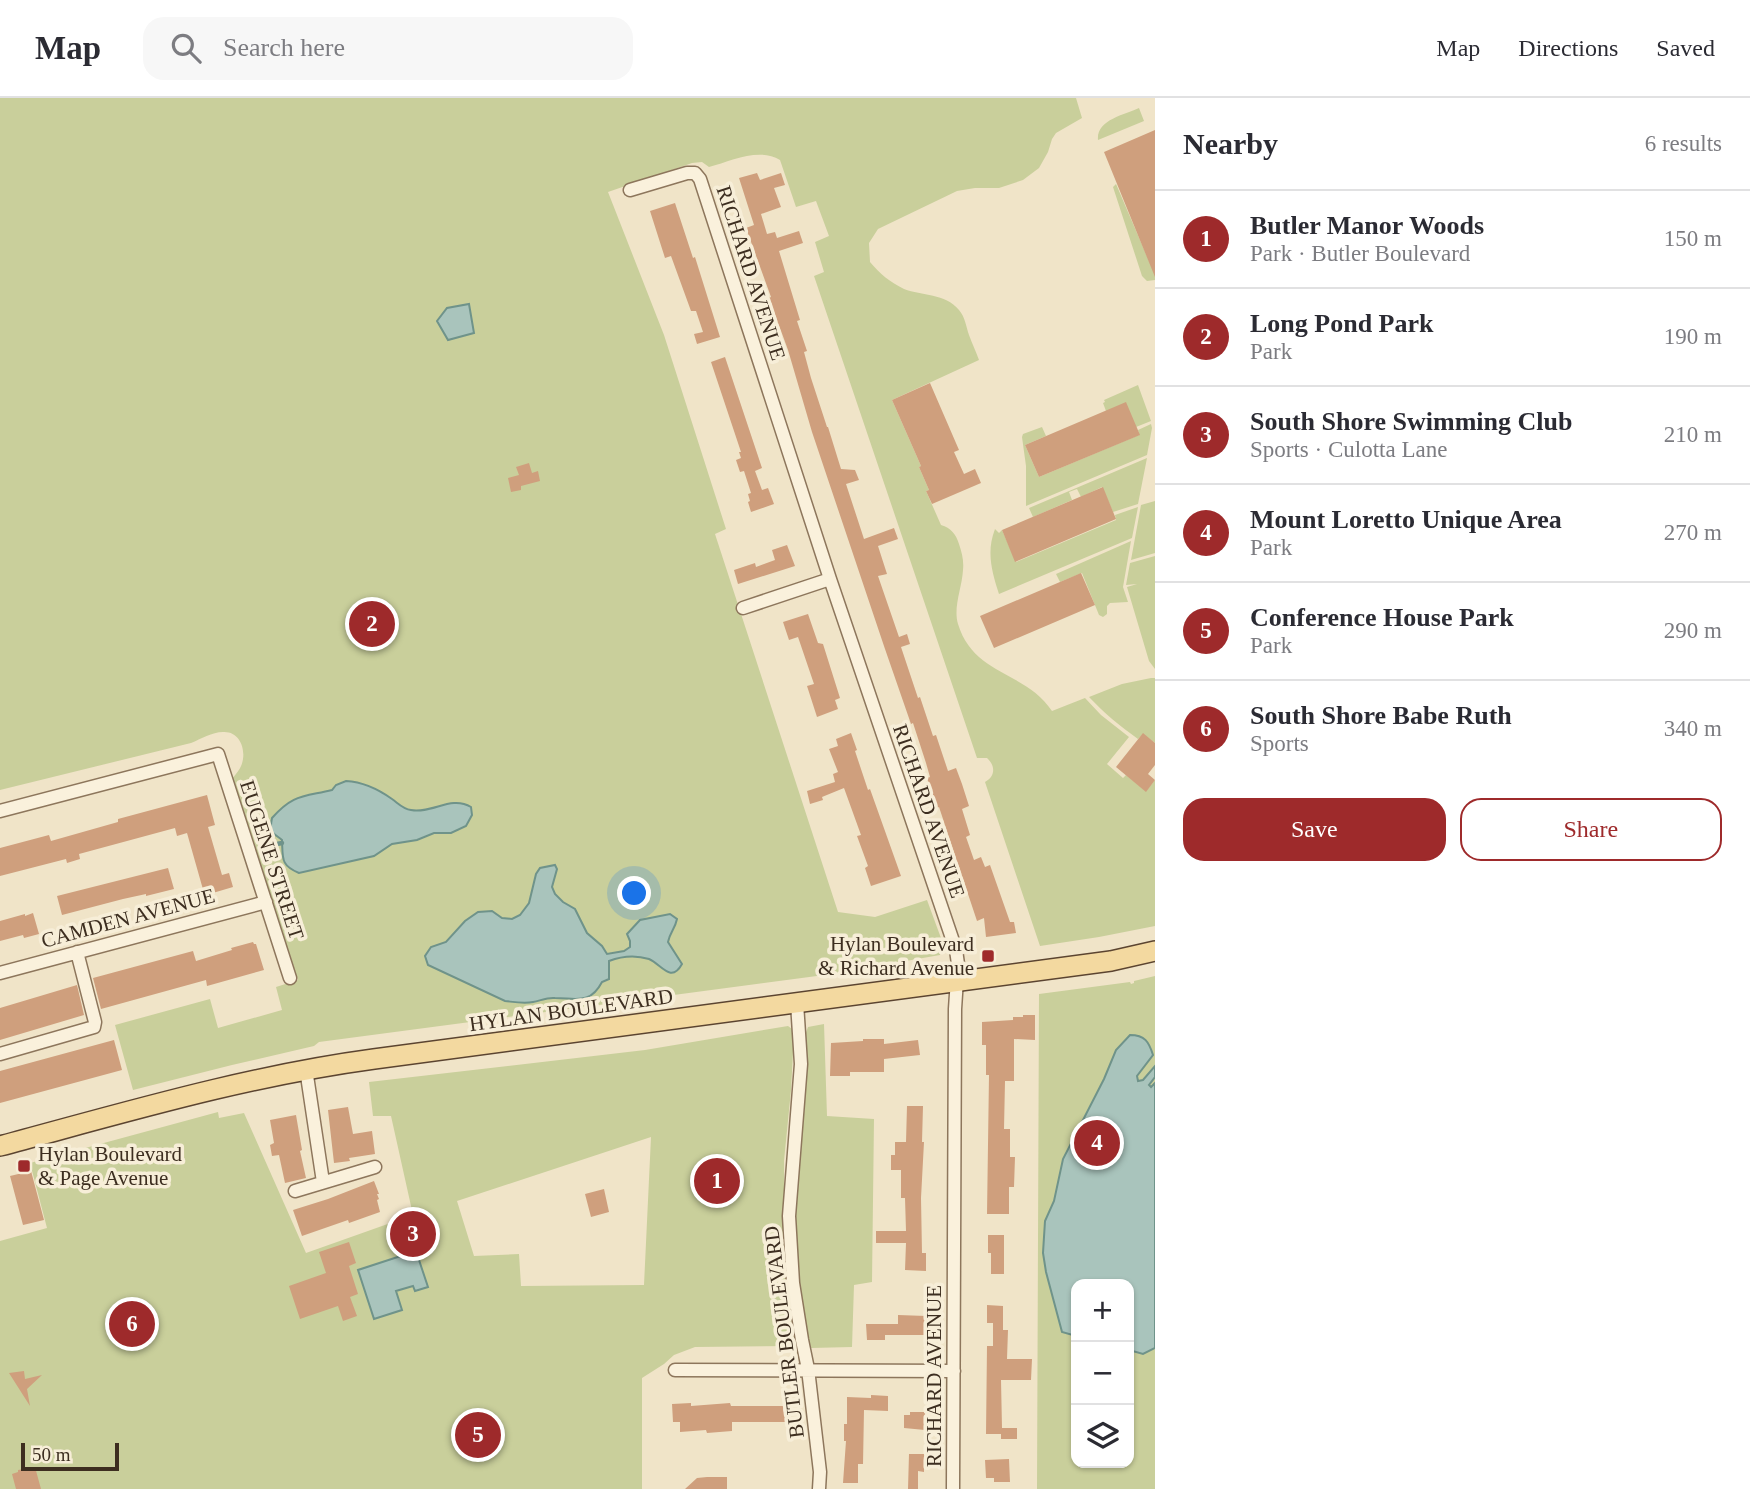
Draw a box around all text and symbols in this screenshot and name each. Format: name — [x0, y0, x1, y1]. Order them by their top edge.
search box — [143, 17, 633, 80]
icon: search — [167, 29, 205, 67]
text: Map — [35, 30, 101, 66]
text: Search here — [223, 33, 345, 62]
text: Map — [1436, 35, 1480, 61]
text: Directions — [1518, 35, 1618, 61]
text: Saved — [1656, 35, 1715, 61]
text: Nearby — [1183, 127, 1278, 160]
text: 6 results — [1645, 131, 1722, 156]
street label: RICHARD AVENUE — [711, 183, 791, 363]
text: Butler Manor Woods — [1250, 211, 1484, 240]
text: 1 — [1200, 226, 1212, 251]
text: 150 m — [1664, 226, 1722, 251]
text: Park · Butler Boulevard — [1250, 241, 1470, 266]
text: Long Pond Park — [1250, 309, 1434, 338]
text: 2 — [1200, 324, 1212, 349]
text: 190 m — [1664, 324, 1722, 349]
text: Park — [1250, 339, 1292, 364]
text: South Shore Swimming Club — [1250, 407, 1572, 436]
text: 3 — [1200, 422, 1212, 447]
text: 210 m — [1664, 422, 1722, 447]
text: Sports · Culotta Lane — [1250, 437, 1447, 462]
text: Mount Loretto Unique Area — [1250, 505, 1562, 534]
text: 4 — [1200, 520, 1212, 545]
text: 270 m — [1664, 520, 1722, 545]
text: Park — [1250, 535, 1292, 560]
pin: 2 — [349, 598, 395, 650]
text: Conference House Park — [1250, 603, 1514, 632]
text: 5 — [1200, 618, 1212, 643]
text: 290 m — [1664, 618, 1722, 643]
text: Park — [1250, 633, 1292, 658]
text: South Shore Babe Ruth — [1250, 701, 1512, 730]
text: 6 — [1200, 716, 1212, 741]
text: 340 m — [1664, 716, 1722, 741]
street label: RICHARD AVENUE — [888, 721, 970, 901]
text: Sports — [1250, 731, 1309, 756]
street label: EUGENE STREET — [235, 777, 309, 943]
button: Save — [1183, 798, 1446, 861]
button: Share — [1460, 798, 1722, 861]
your location — [617, 876, 651, 910]
street label: CAMDEN AVENUE — [39, 883, 217, 953]
place label: Hylan Boulevard & Richard Avenue — [818, 932, 975, 980]
marker: Hylan Boulevard & Richard Avenue — [980, 948, 996, 964]
street label: HYLAN BOULEVARD — [468, 984, 674, 1036]
pin: 4 — [1074, 1117, 1120, 1169]
place label: Hylan Boulevard & Page Avenue — [38, 1142, 183, 1190]
pin: 1 — [694, 1155, 740, 1207]
marker: Hylan Boulevard & Page Avenue — [16, 1158, 32, 1174]
pin: 3 — [390, 1208, 436, 1260]
street label: BUTLER BOULEVARD — [759, 1224, 809, 1440]
map controls — [1071, 1279, 1134, 1468]
button: + — [1071, 1279, 1134, 1342]
street label: RICHARD AVENUE — [922, 1285, 946, 1467]
pin: 6 — [109, 1298, 155, 1350]
button: − — [1071, 1342, 1134, 1405]
button: layers — [1071, 1405, 1134, 1468]
pin: 5 — [455, 1409, 501, 1461]
scale bar — [21, 1440, 119, 1472]
text: 50 m — [32, 1444, 71, 1465]

